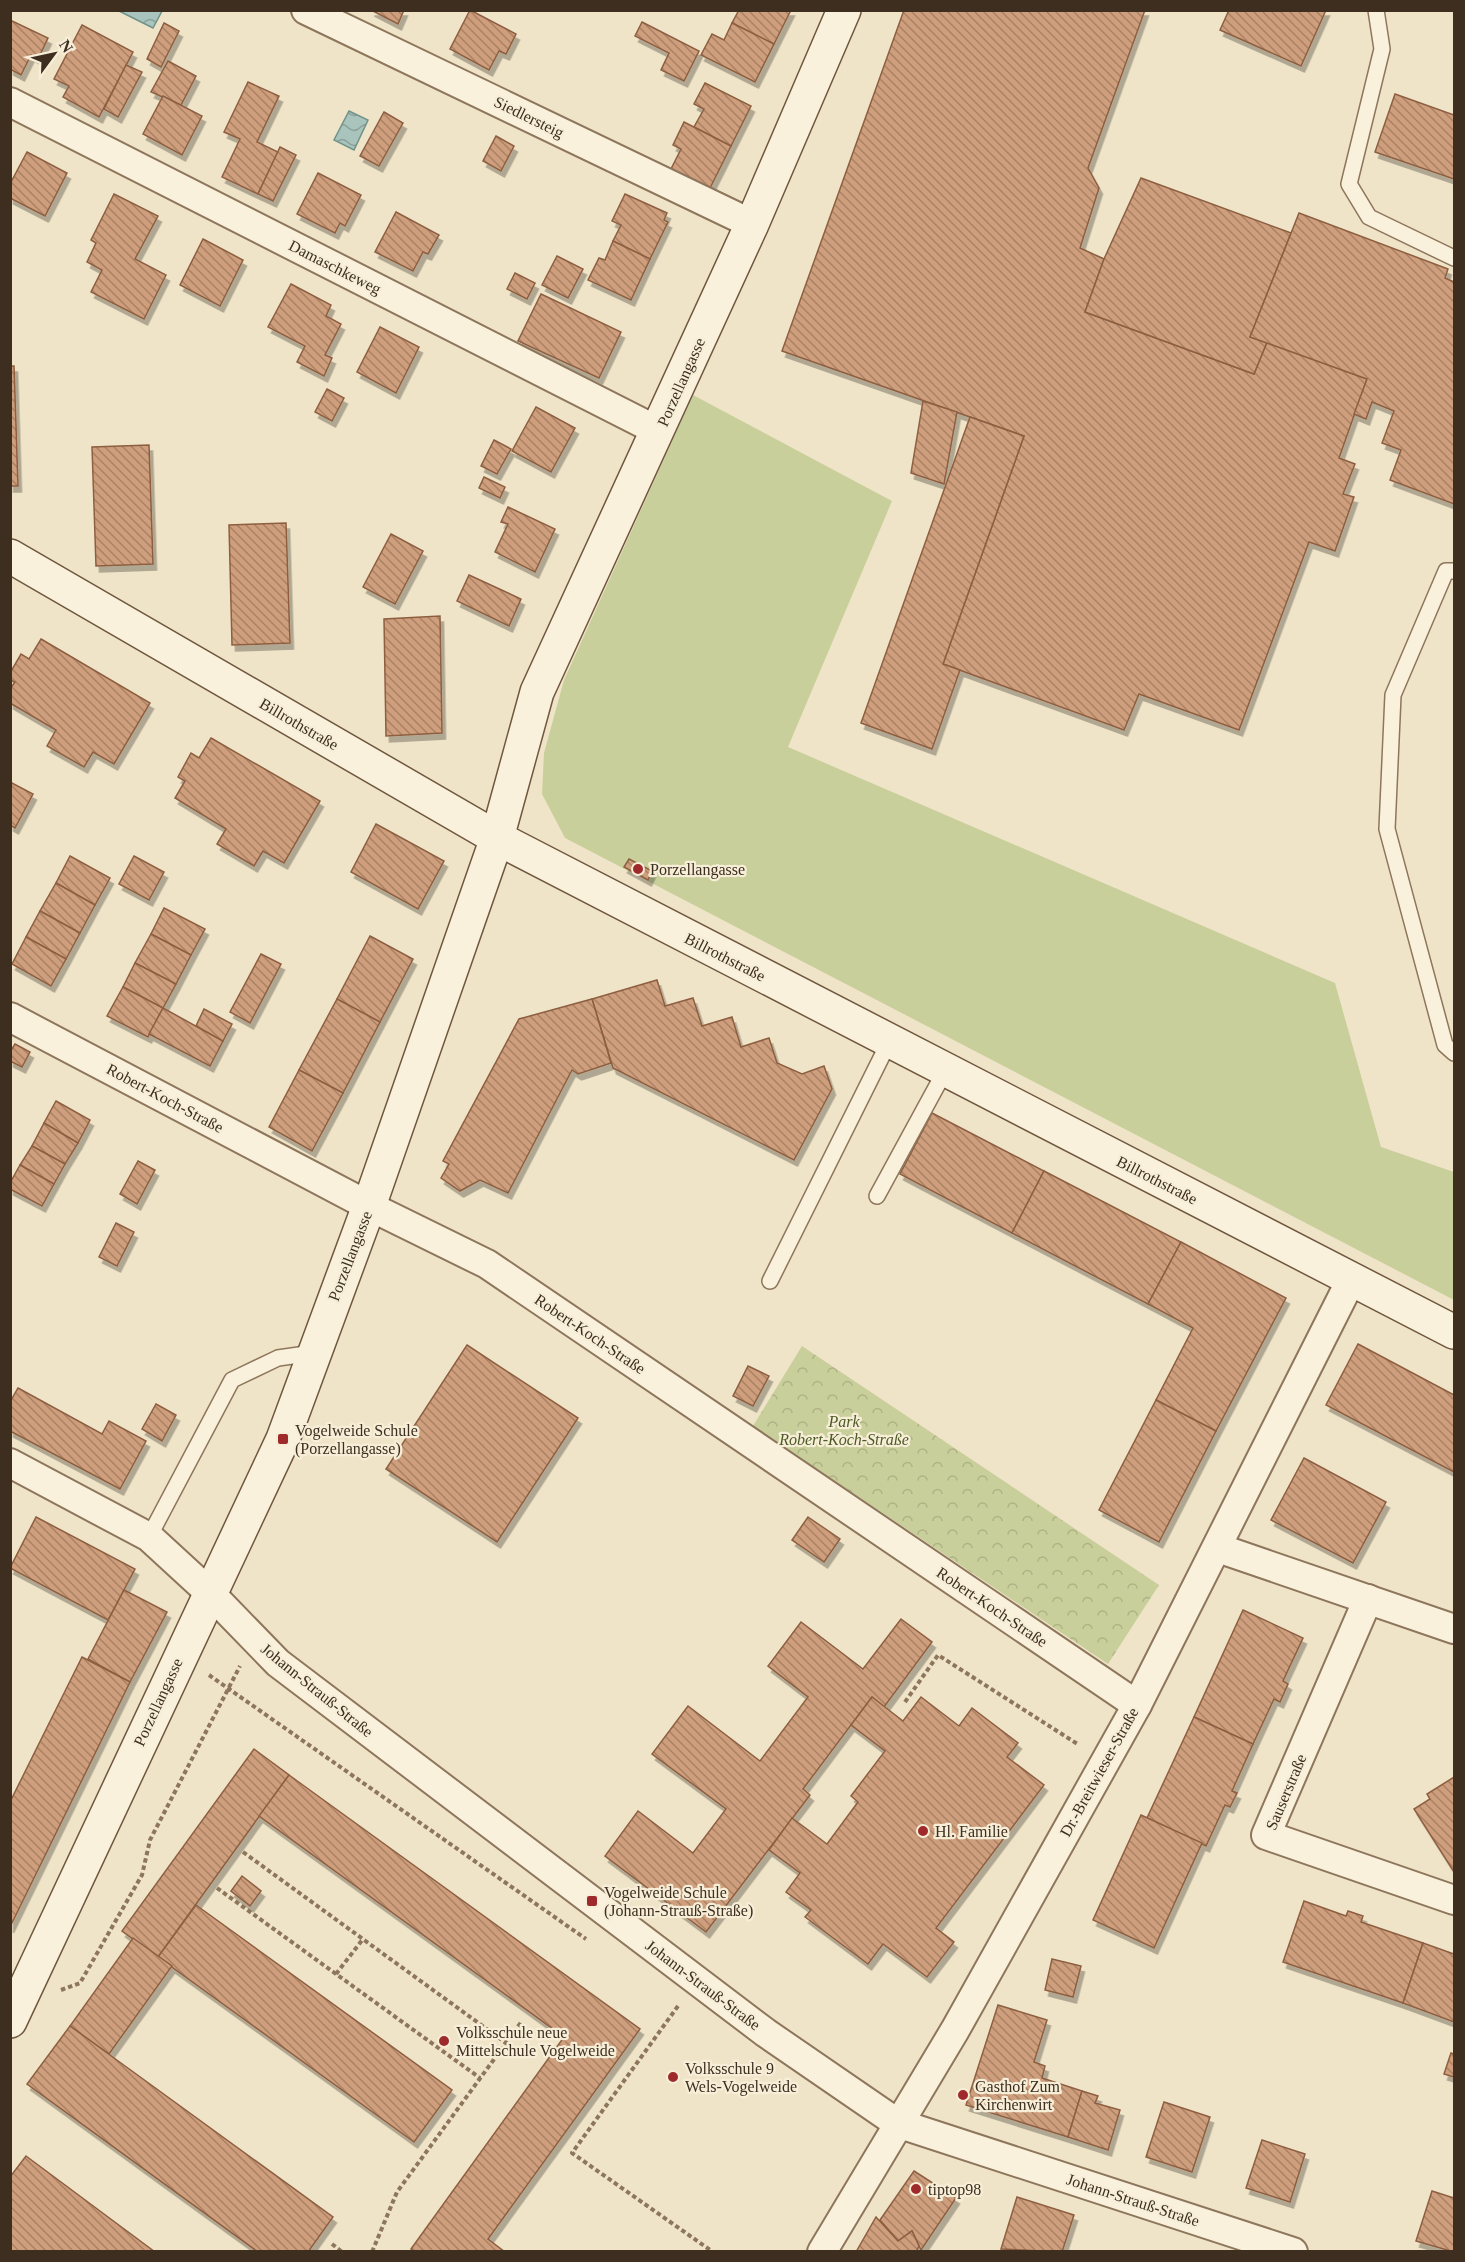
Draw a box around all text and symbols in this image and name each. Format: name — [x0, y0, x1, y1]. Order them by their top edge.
north arrow — [24, 24, 84, 84]
text: N — [56, 37, 77, 56]
street label: Siedlersteig — [491, 93, 567, 142]
street label: Damaschkeweg — [286, 236, 384, 298]
street label: Porzellangasse — [654, 335, 709, 429]
street label: Billrothstraße — [257, 695, 341, 753]
place label: Porzellangasse — [650, 861, 745, 879]
marker: Porzellangasse — [631, 862, 645, 876]
street label: Billrothstraße — [682, 929, 768, 985]
street label: Robert-Koch-Straße — [104, 1060, 226, 1136]
street label: Billrothstraße — [1114, 1152, 1200, 1208]
street label: Porzellangasse — [325, 1209, 376, 1304]
street label: Robert-Koch-Straße — [531, 1291, 649, 1377]
park label: Park Robert-Koch-Straße — [778, 1413, 909, 1448]
place label: Vogelweide Schule (Porzellangasse) — [295, 1422, 418, 1458]
marker: Vogelweide Schule (Porzellangasse) — [276, 1432, 290, 1446]
street label: Robert-Koch-Straße — [933, 1564, 1051, 1650]
street label: Johann-Strauß-Straße — [258, 1640, 376, 1740]
street label: Porzellangasse — [130, 1655, 187, 1749]
street label: Dr.-Breitwieser-Straße — [1056, 1704, 1142, 1840]
street label: Sauserstraße — [1262, 1751, 1310, 1833]
place label: Hl. Familie — [935, 1823, 1008, 1840]
marker: Hl. Familie — [916, 1824, 930, 1838]
place label: Vogelweide Schule (Johann-Strauß-Straße) — [604, 1884, 753, 1920]
marker: Vogelweide Schule (Johann-Strauß-Straße) — [585, 1894, 599, 1908]
street label: Johann-Strauß-Straße — [643, 1936, 763, 2034]
place label: Volksschule neue Mittelschule Vogelweide — [456, 2024, 615, 2060]
marker: Volksschule neue Mittelschule Vogelweide — [437, 2034, 451, 2048]
place label: Volksschule 9 Wels-Vogelweide — [685, 2060, 797, 2096]
marker: Volksschule 9 Wels-Vogelweide — [666, 2070, 680, 2084]
place label: Gasthof Zum Kirchenwirt — [975, 2078, 1060, 2113]
marker: Gasthof Zum Kirchenwirt — [956, 2088, 970, 2102]
street label: Johann-Strauß-Straße — [1064, 2170, 1202, 2230]
place label: tiptop98 — [928, 2181, 981, 2199]
marker: tiptop98 — [909, 2182, 923, 2196]

